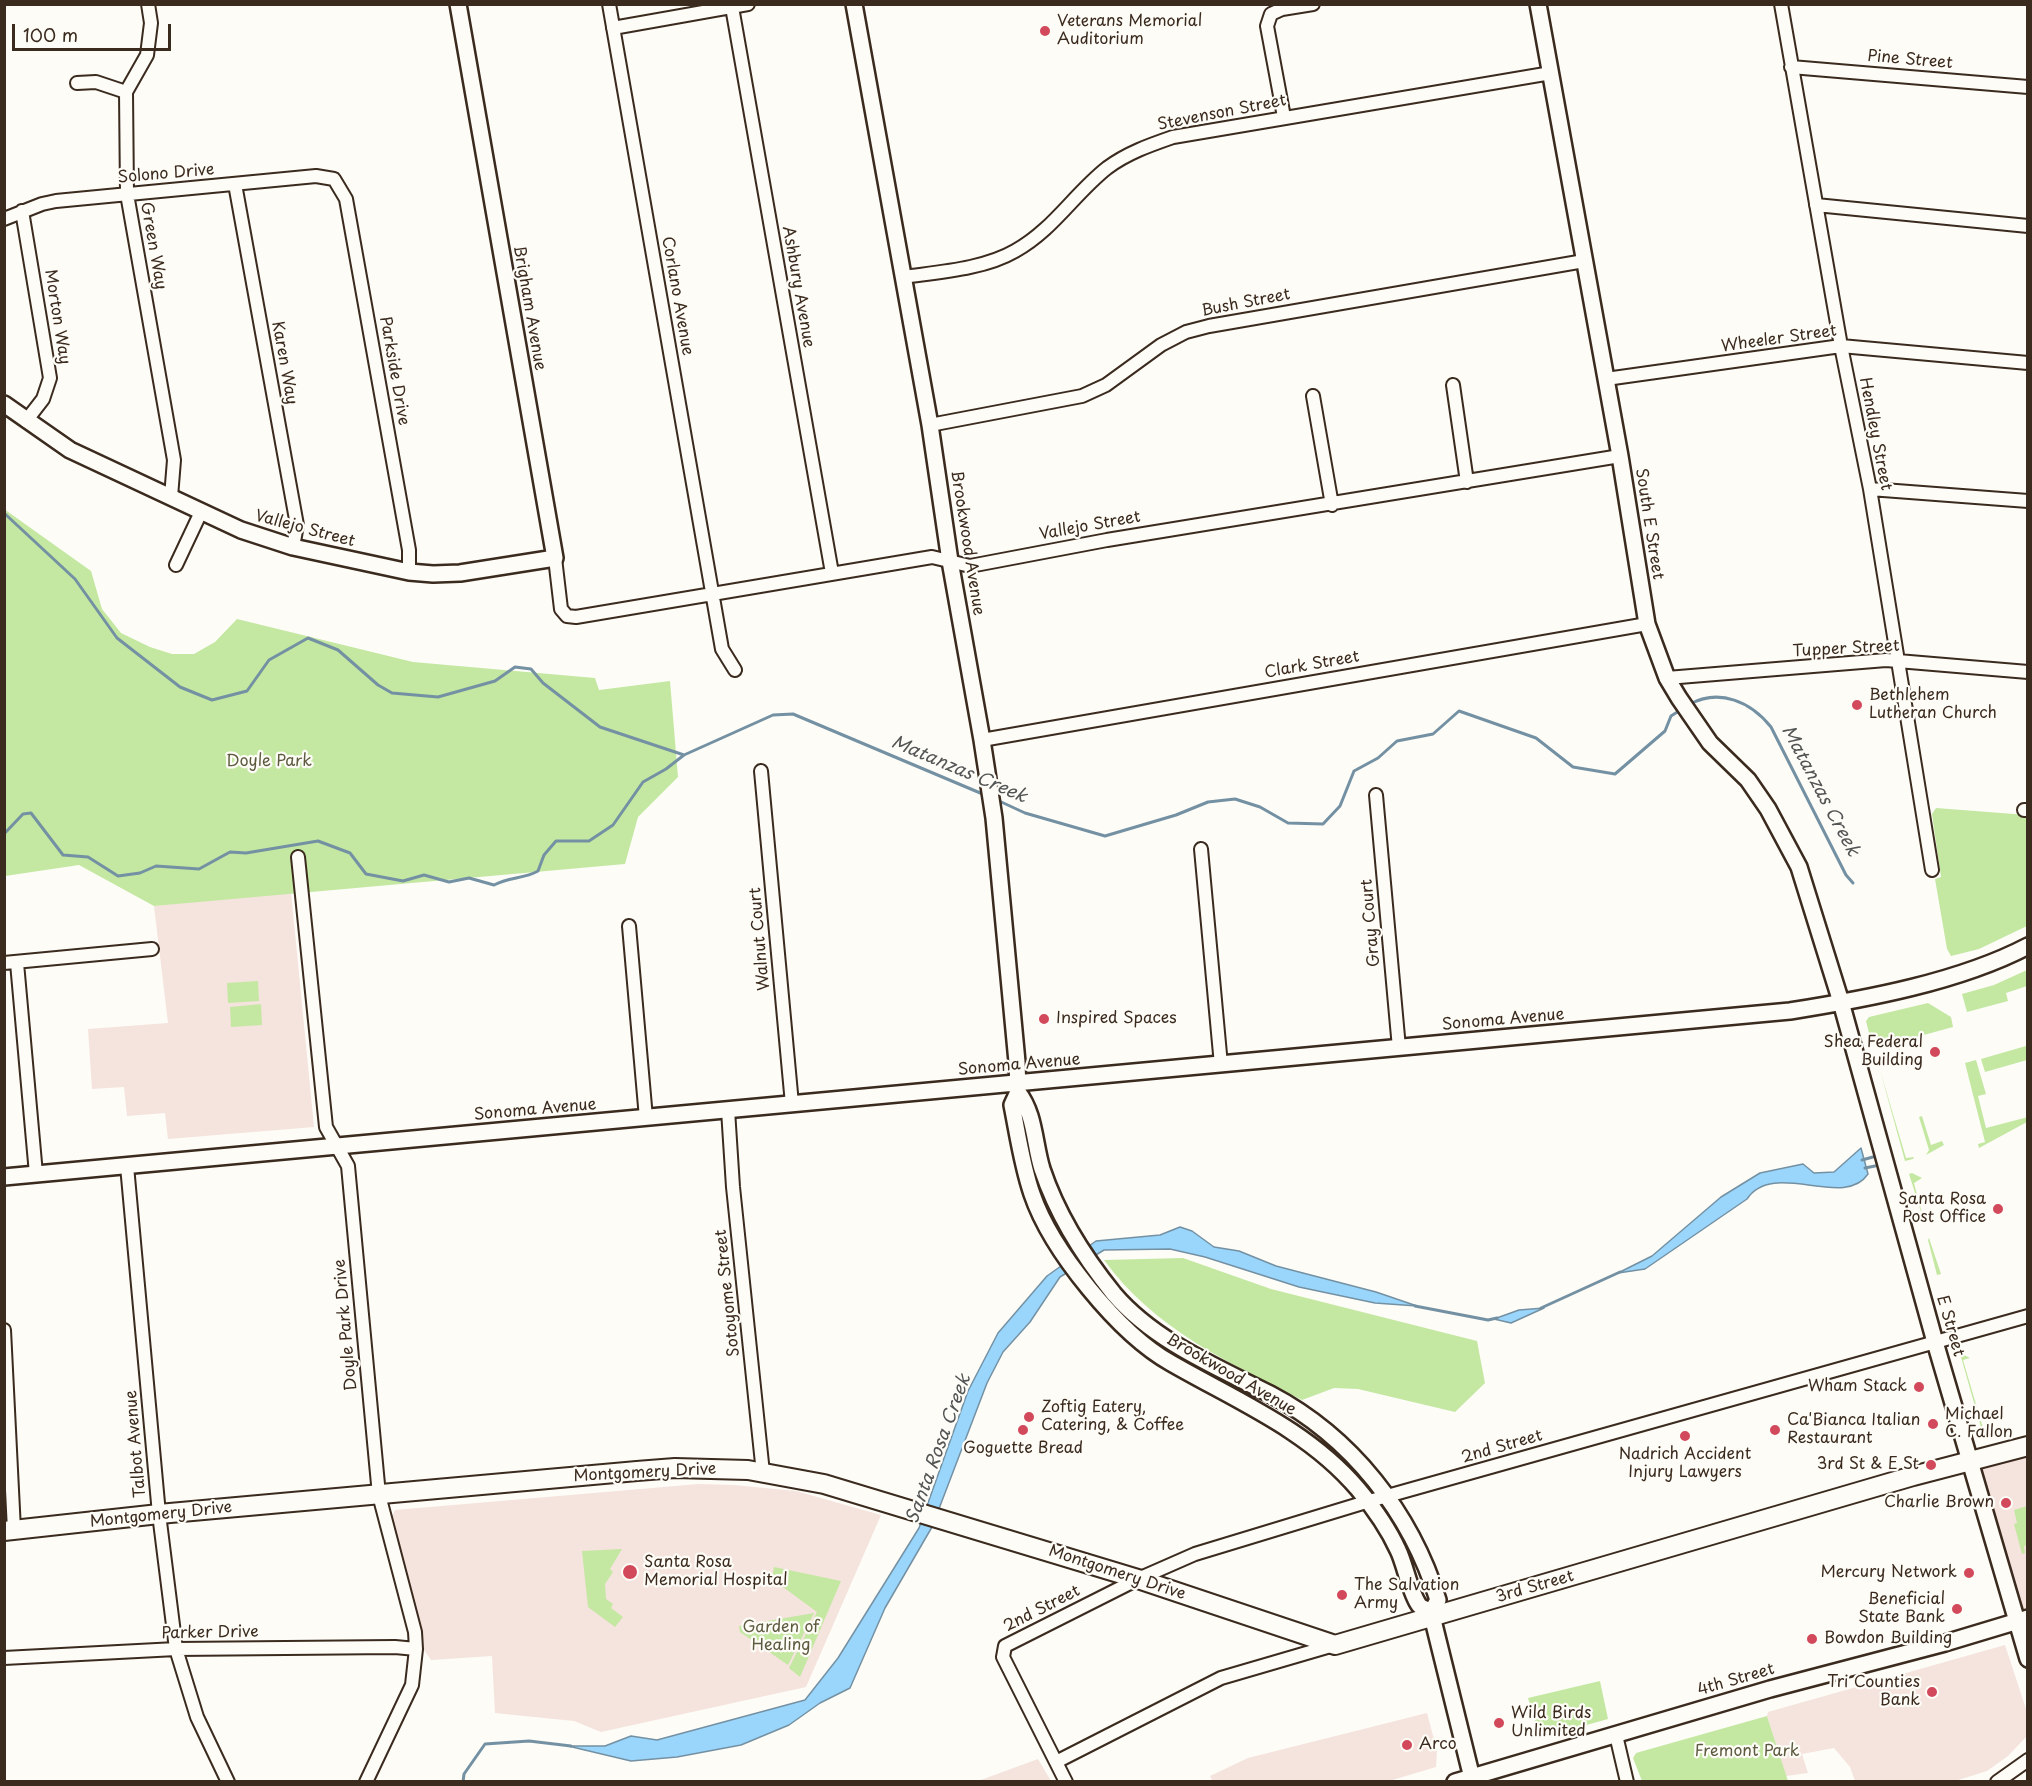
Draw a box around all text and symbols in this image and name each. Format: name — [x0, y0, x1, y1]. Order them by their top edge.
scale bar — [15, 12, 174, 50]
place label: Veterans Memorial Auditorium — [1057, 12, 1202, 50]
text: 100 m — [23, 21, 78, 48]
marker: Veterans Memorial Auditorium — [1038, 24, 1052, 38]
street label: Pine Street — [1867, 47, 1953, 73]
street label: Stevenson Street — [1156, 91, 1288, 135]
street label: Solono Drive — [117, 160, 215, 188]
street label: Green Way — [136, 201, 170, 291]
street label: Ashbury Avenue — [778, 225, 818, 349]
street label: Corlano Avenue — [657, 235, 697, 357]
street label: Brigham Avenue — [509, 244, 549, 372]
street label: Morton Way — [40, 268, 74, 366]
street label: Bush Street — [1200, 285, 1292, 321]
street label: Parkside Drive — [375, 315, 413, 427]
street label: Karen Way — [267, 320, 301, 406]
street label: Wheeler Street — [1720, 321, 1838, 357]
street label: Hendley Street — [1855, 376, 1895, 492]
street label: South E Street — [1631, 467, 1667, 581]
street label: Brookwood Avenue — [946, 469, 988, 617]
street label: Vallejo Street — [253, 506, 357, 552]
street label: Vallejo Street — [1038, 508, 1142, 544]
street label: Tupper Street — [1792, 637, 1900, 661]
street label: Clark Street — [1263, 647, 1361, 683]
place label: Bethlehem Lutheran Church — [1869, 686, 1997, 724]
marker: Bethlehem Lutheran Church — [1850, 698, 1864, 712]
water label: Matanzas Creek — [1776, 722, 1864, 860]
water label: Matanzas Creek — [888, 732, 1030, 808]
park label: Doyle Park — [226, 752, 312, 772]
street label: Gray Court — [1358, 878, 1384, 968]
street label: Walnut Court — [746, 887, 774, 991]
street label: Sonoma Avenue — [1441, 1005, 1565, 1035]
place label: Inspired Spaces — [1056, 1009, 1177, 1029]
marker: Inspired Spaces — [1037, 1012, 1051, 1026]
place label: Shea Federal Building — [1824, 1033, 1923, 1071]
marker: Shea Federal Building — [1928, 1045, 1942, 1059]
street label: Sonoma Avenue — [957, 1050, 1081, 1080]
street label: Sonoma Avenue — [473, 1095, 597, 1125]
place label: Santa Rosa Post Office — [1898, 1190, 1986, 1228]
marker: Santa Rosa Post Office — [1991, 1202, 2005, 1216]
street label: Sotoyome Street — [712, 1228, 744, 1358]
street label: Doyle Park Drive — [331, 1258, 361, 1392]
street label: E Street — [1932, 1293, 1968, 1359]
street label: Brookwood Avenue — [1163, 1330, 1299, 1420]
water label: Santa Rosa Creek — [902, 1372, 976, 1526]
place label: Wham Stack — [1808, 1377, 1907, 1397]
marker: Wham Stack — [1912, 1380, 1926, 1394]
street label: Talbot Avenue — [122, 1389, 150, 1499]
place label: Zoftig Eatery, Catering, & Coffee — [1041, 1398, 1184, 1436]
place label: Michael C. Fallon — [1945, 1405, 2013, 1443]
marker: Zoftig Eatery, Catering, & Coffee — [1022, 1410, 1036, 1424]
place label: Ca'Bianca Italian Restaurant — [1787, 1411, 1920, 1449]
marker: Michael C. Fallon — [1926, 1417, 1940, 1431]
marker: Goguette Bread — [1016, 1423, 1030, 1437]
marker: Ca'Bianca Italian Restaurant — [1768, 1423, 1782, 1437]
street label: 2nd Street — [1459, 1426, 1545, 1468]
marker: Nadrich Accident Injury Lawyers — [1678, 1429, 1692, 1443]
place label: Goguette Bread — [963, 1439, 1083, 1459]
place label: Nadrich Accident Injury Lawyers — [1619, 1445, 1751, 1483]
place label: 3rd St & E St — [1817, 1455, 1919, 1475]
marker: 3rd St & E St — [1924, 1458, 1938, 1472]
street label: Montgomery Drive — [573, 1460, 717, 1486]
place label: Charlie Brown — [1884, 1493, 1994, 1513]
marker: Charlie Brown — [1999, 1496, 2013, 1510]
street label: Montgomery Drive — [89, 1498, 233, 1532]
street label: Montgomery Drive — [1046, 1542, 1188, 1604]
place label: Santa Rosa Memorial Hospital — [644, 1553, 788, 1591]
marker: Santa Rosa Memorial Hospital — [621, 1563, 639, 1581]
place label: Mercury Network — [1820, 1563, 1957, 1583]
marker: Mercury Network — [1962, 1566, 1976, 1580]
street label: 3rd Street — [1494, 1567, 1576, 1607]
place label: The Salvation Army — [1354, 1576, 1459, 1614]
street label: 2nd Street — [1001, 1582, 1083, 1636]
marker: The Salvation Army — [1335, 1588, 1349, 1602]
place label: Beneficial State Bank — [1858, 1590, 1945, 1628]
marker: Beneficial State Bank — [1950, 1602, 1964, 1616]
park label: Garden of Healing — [743, 1618, 819, 1656]
street label: Parker Drive — [161, 1623, 259, 1643]
place label: Bowdon Building — [1824, 1629, 1952, 1649]
marker: Bowdon Building — [1805, 1632, 1819, 1646]
street label: 4th Street — [1695, 1660, 1777, 1700]
place label: Tri Counties Bank — [1827, 1673, 1920, 1711]
marker: Tri Counties Bank — [1925, 1685, 1939, 1699]
place label: Wild Birds Unlimited — [1511, 1704, 1591, 1742]
marker: Wild Birds Unlimited — [1492, 1716, 1506, 1730]
place label: Arco — [1419, 1735, 1457, 1755]
marker: Arco — [1400, 1738, 1414, 1752]
park label: Fremont Park — [1695, 1742, 1799, 1762]

